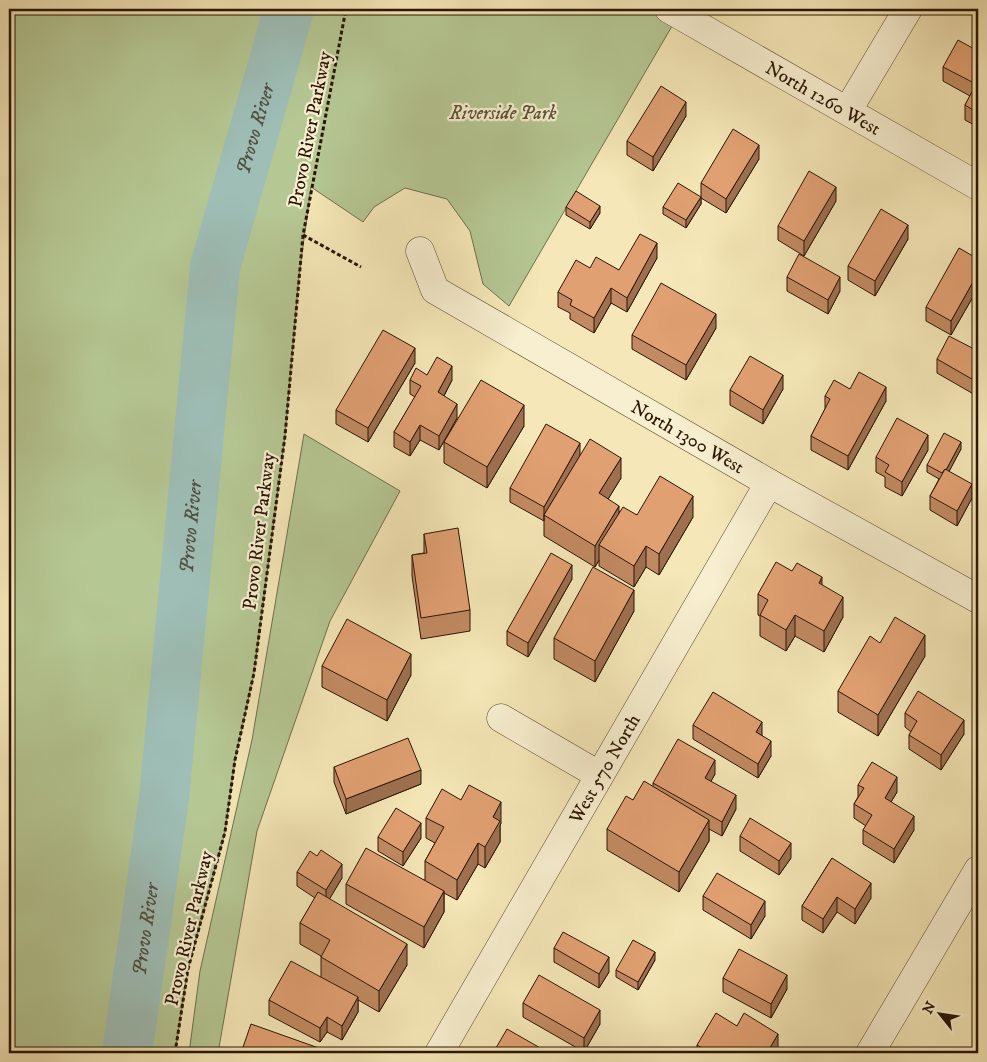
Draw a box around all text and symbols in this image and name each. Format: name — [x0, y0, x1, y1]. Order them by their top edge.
street label: Provo River Parkway — [284, 48, 337, 209]
street label: North 1260 West — [761, 57, 884, 141]
water label: Provo River — [231, 79, 281, 177]
park label: Riverside Park — [449, 102, 556, 125]
street label: North 1300 West — [626, 396, 748, 479]
street label: Provo River Parkway — [238, 450, 281, 611]
water label: Provo River — [175, 478, 209, 575]
street label: West 570 North — [564, 710, 646, 829]
street label: Provo River Parkway — [160, 848, 219, 1008]
water label: Provo River — [127, 880, 166, 977]
north arrow — [914, 990, 964, 1040]
text: N — [919, 998, 941, 1017]

